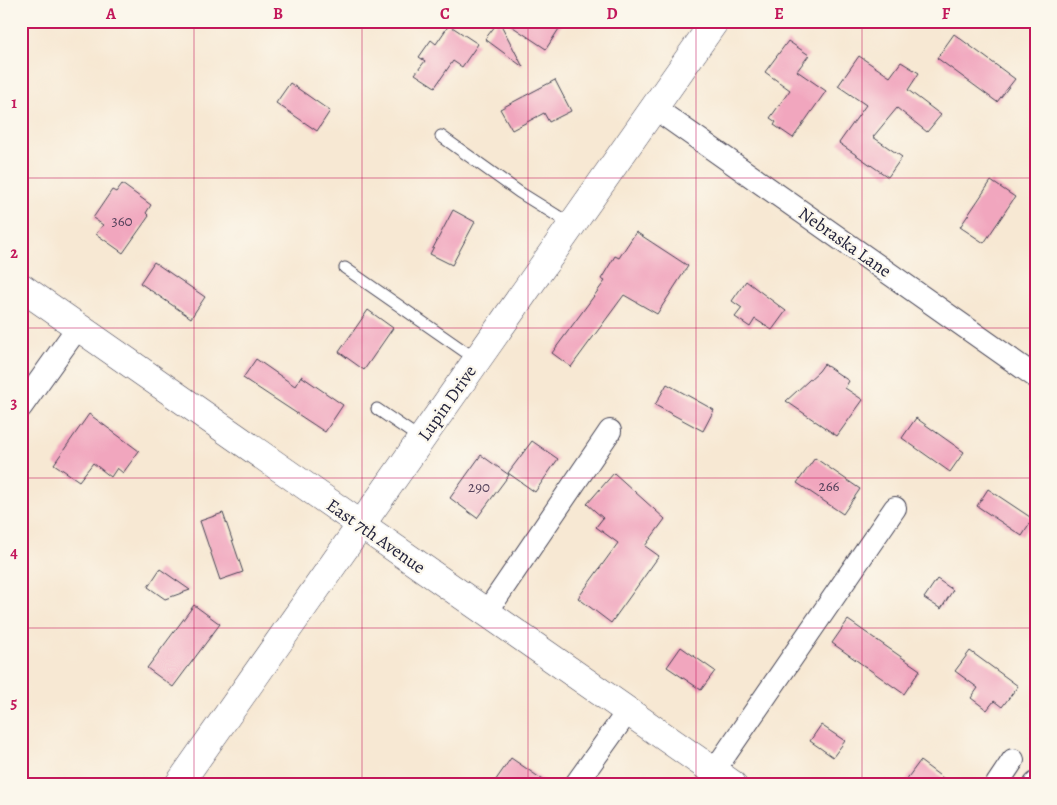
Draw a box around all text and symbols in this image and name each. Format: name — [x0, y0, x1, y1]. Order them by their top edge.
text: A — [105, 3, 117, 25]
text: B — [273, 3, 283, 25]
text: C — [440, 3, 450, 25]
text: D — [606, 3, 618, 25]
text: E — [774, 3, 784, 25]
text: F — [942, 3, 951, 25]
text: 1 — [11, 92, 17, 114]
street label: Nebraska Lane — [794, 201, 896, 283]
house number: 360 — [111, 211, 133, 231]
text: 2 — [10, 242, 18, 264]
street label: Lupin Drive — [412, 360, 482, 446]
text: 3 — [11, 392, 18, 414]
house number: 266 — [819, 476, 840, 496]
house number: 290 — [468, 477, 490, 497]
street label: East 7th Avenue — [322, 493, 430, 579]
text: 4 — [10, 542, 18, 564]
text: 5 — [11, 692, 18, 714]

